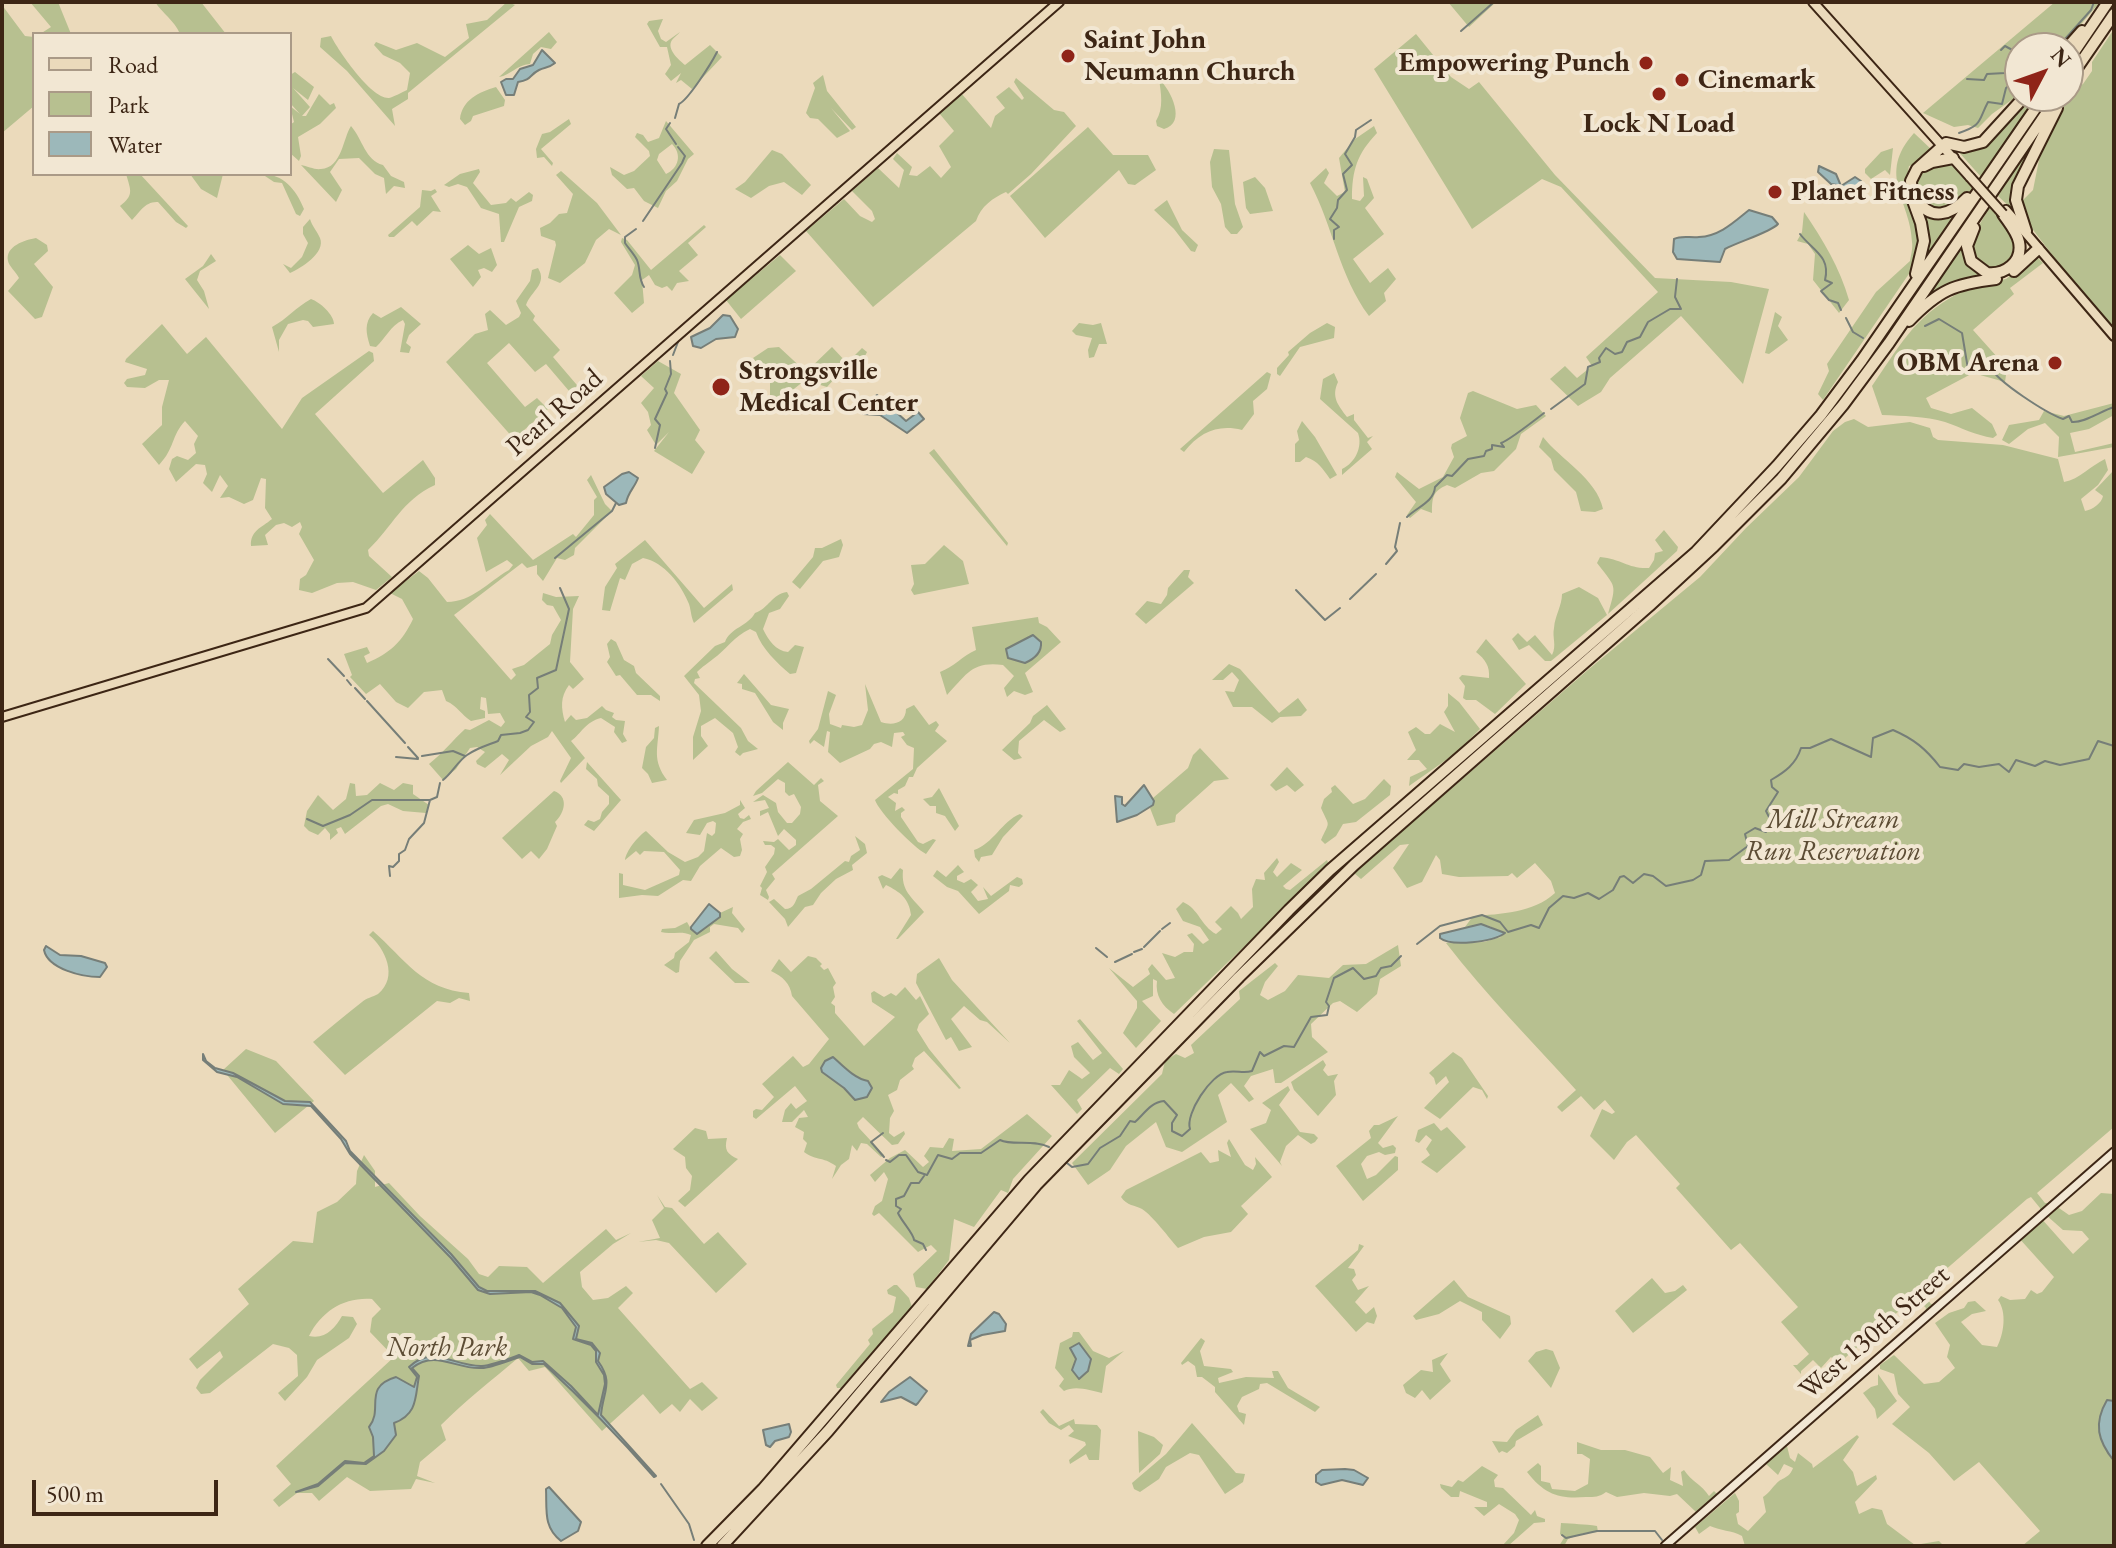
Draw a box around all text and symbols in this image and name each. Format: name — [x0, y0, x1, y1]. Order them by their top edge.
place label: Saint John Neumann Church — [1084, 23, 1295, 89]
legend — [32, 32, 292, 176]
north arrow — [2004, 32, 2084, 112]
text: N — [2044, 41, 2078, 73]
place label: Empowering Punch — [1398, 46, 1630, 80]
marker: Saint John Neumann Church — [1059, 47, 1077, 65]
text: Road — [108, 49, 158, 80]
marker: Empowering Punch — [1637, 54, 1655, 72]
place label: Cinemark — [1698, 63, 1815, 97]
marker: Cinemark — [1673, 71, 1691, 89]
marker: Lock N Load — [1650, 85, 1668, 103]
text: Park — [108, 89, 149, 120]
place label: Lock N Load — [1583, 107, 1735, 141]
text: Water — [108, 129, 162, 160]
place label: Planet Fitness — [1791, 175, 1955, 209]
marker: Planet Fitness — [1766, 183, 1784, 201]
place label: OBM Arena — [1897, 346, 2039, 380]
place label: Strongsville Medical Center — [739, 354, 918, 420]
marker: OBM Arena — [2046, 354, 2064, 372]
street label: Pearl Road — [500, 362, 610, 464]
marker: Strongsville Medical Center — [710, 376, 732, 398]
park label: Mill Stream Run Reservation — [1745, 803, 1921, 869]
street label: West 130th Street — [1793, 1259, 1957, 1407]
park label: North Park — [387, 1331, 507, 1365]
scale bar — [36, 1464, 222, 1514]
text: 500 m — [46, 1478, 104, 1509]

